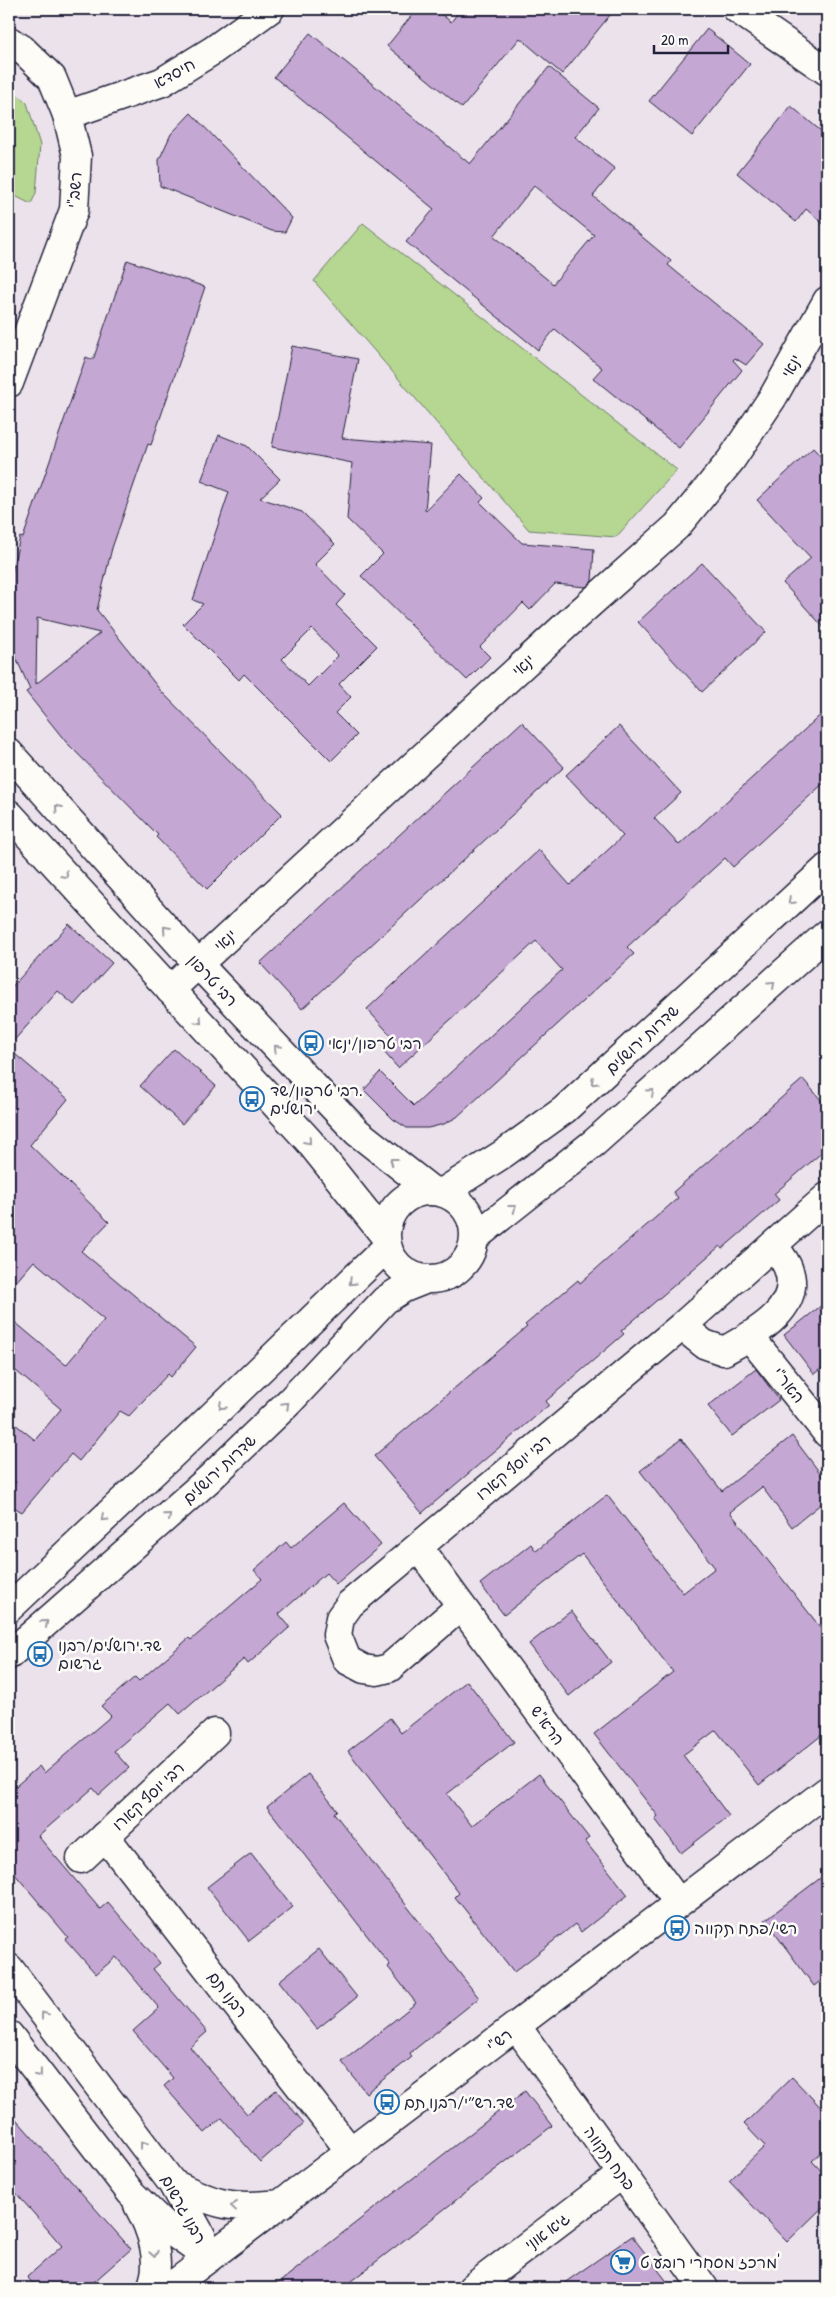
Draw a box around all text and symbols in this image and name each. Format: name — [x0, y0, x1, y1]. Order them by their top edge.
scale bar — [654, 22, 727, 54]
text: 20 m — [661, 29, 688, 50]
street label: חיסדא — [149, 53, 199, 93]
street label: רשב"י — [61, 171, 87, 209]
street label: ינאי — [776, 350, 806, 382]
street label: ינאי — [507, 649, 539, 681]
one-way arrow — [55, 804, 64, 813]
one-way arrow — [59, 870, 68, 879]
one-way arrow — [788, 895, 797, 904]
street label: ינאי — [209, 924, 241, 956]
one-way arrow — [163, 925, 172, 934]
street label: רבי טרפון — [183, 949, 243, 1011]
one-way arrow — [766, 980, 775, 989]
street label: שדרות ירושלים — [600, 999, 684, 1079]
one-way arrow — [193, 1016, 202, 1025]
bus stop icon: רבי טרפון/ינאי — [298, 1030, 324, 1056]
place label: רבי טרפון/ינאי — [328, 1032, 422, 1054]
one-way arrow — [274, 1044, 283, 1053]
one-way arrow — [591, 1076, 600, 1085]
place label: רבי טרפון/שד. ירושלים — [270, 1079, 362, 1119]
bus stop icon: רבי טרפון/שד. ירושלים — [239, 1086, 265, 1112]
one-way arrow — [645, 1089, 654, 1098]
one-way arrow — [303, 1135, 312, 1144]
one-way arrow — [389, 1158, 399, 1167]
one-way arrow — [507, 1205, 516, 1213]
one-way arrow — [348, 1276, 357, 1285]
street label: האר"י — [768, 1363, 810, 1407]
one-way arrow — [219, 1400, 228, 1409]
one-way arrow — [280, 1402, 289, 1411]
street label: שדרות ירושלים — [177, 1429, 261, 1509]
street label: רבי יוסף קארו — [471, 1429, 555, 1505]
one-way arrow — [101, 1512, 110, 1521]
one-way arrow — [162, 1513, 171, 1522]
one-way arrow — [40, 1620, 49, 1629]
place label: שד.ירושלים/רבנו גרשום — [58, 1634, 162, 1674]
bus stop icon: שד.ירושלים/רבנו גרשום — [27, 1641, 53, 1667]
street label: הרא"ש — [526, 1701, 570, 1749]
street label: רבי יוסף קארו — [107, 1757, 189, 1835]
bus stop icon: רשי/פתח תקווה — [664, 1915, 690, 1941]
place label: רשי/פתח תקווה — [694, 1917, 797, 1939]
street label: רבנו תם — [203, 1966, 253, 2022]
one-way arrow — [42, 2012, 50, 2021]
street label: רש"י — [482, 2023, 516, 2057]
one-way arrow — [33, 2068, 42, 2077]
bus stop icon: שד.רש״י/רבנו תם — [374, 2089, 400, 2115]
place label: שד.רש״י/רבנו תם — [404, 2091, 514, 2113]
street label: פתח תקווה — [579, 2121, 641, 2195]
one-way arrow — [140, 2141, 148, 2150]
street label: רבנו גרשום — [156, 2171, 212, 2247]
one-way arrow — [229, 2201, 237, 2212]
street label: גיא אוני — [520, 2207, 574, 2255]
one-way arrow — [149, 2249, 159, 2258]
supermarket icon: מרכז מסחרי רובע ט' — [610, 2249, 636, 2275]
place label: מרכז מסחרי רובע ט' — [640, 2251, 780, 2273]

